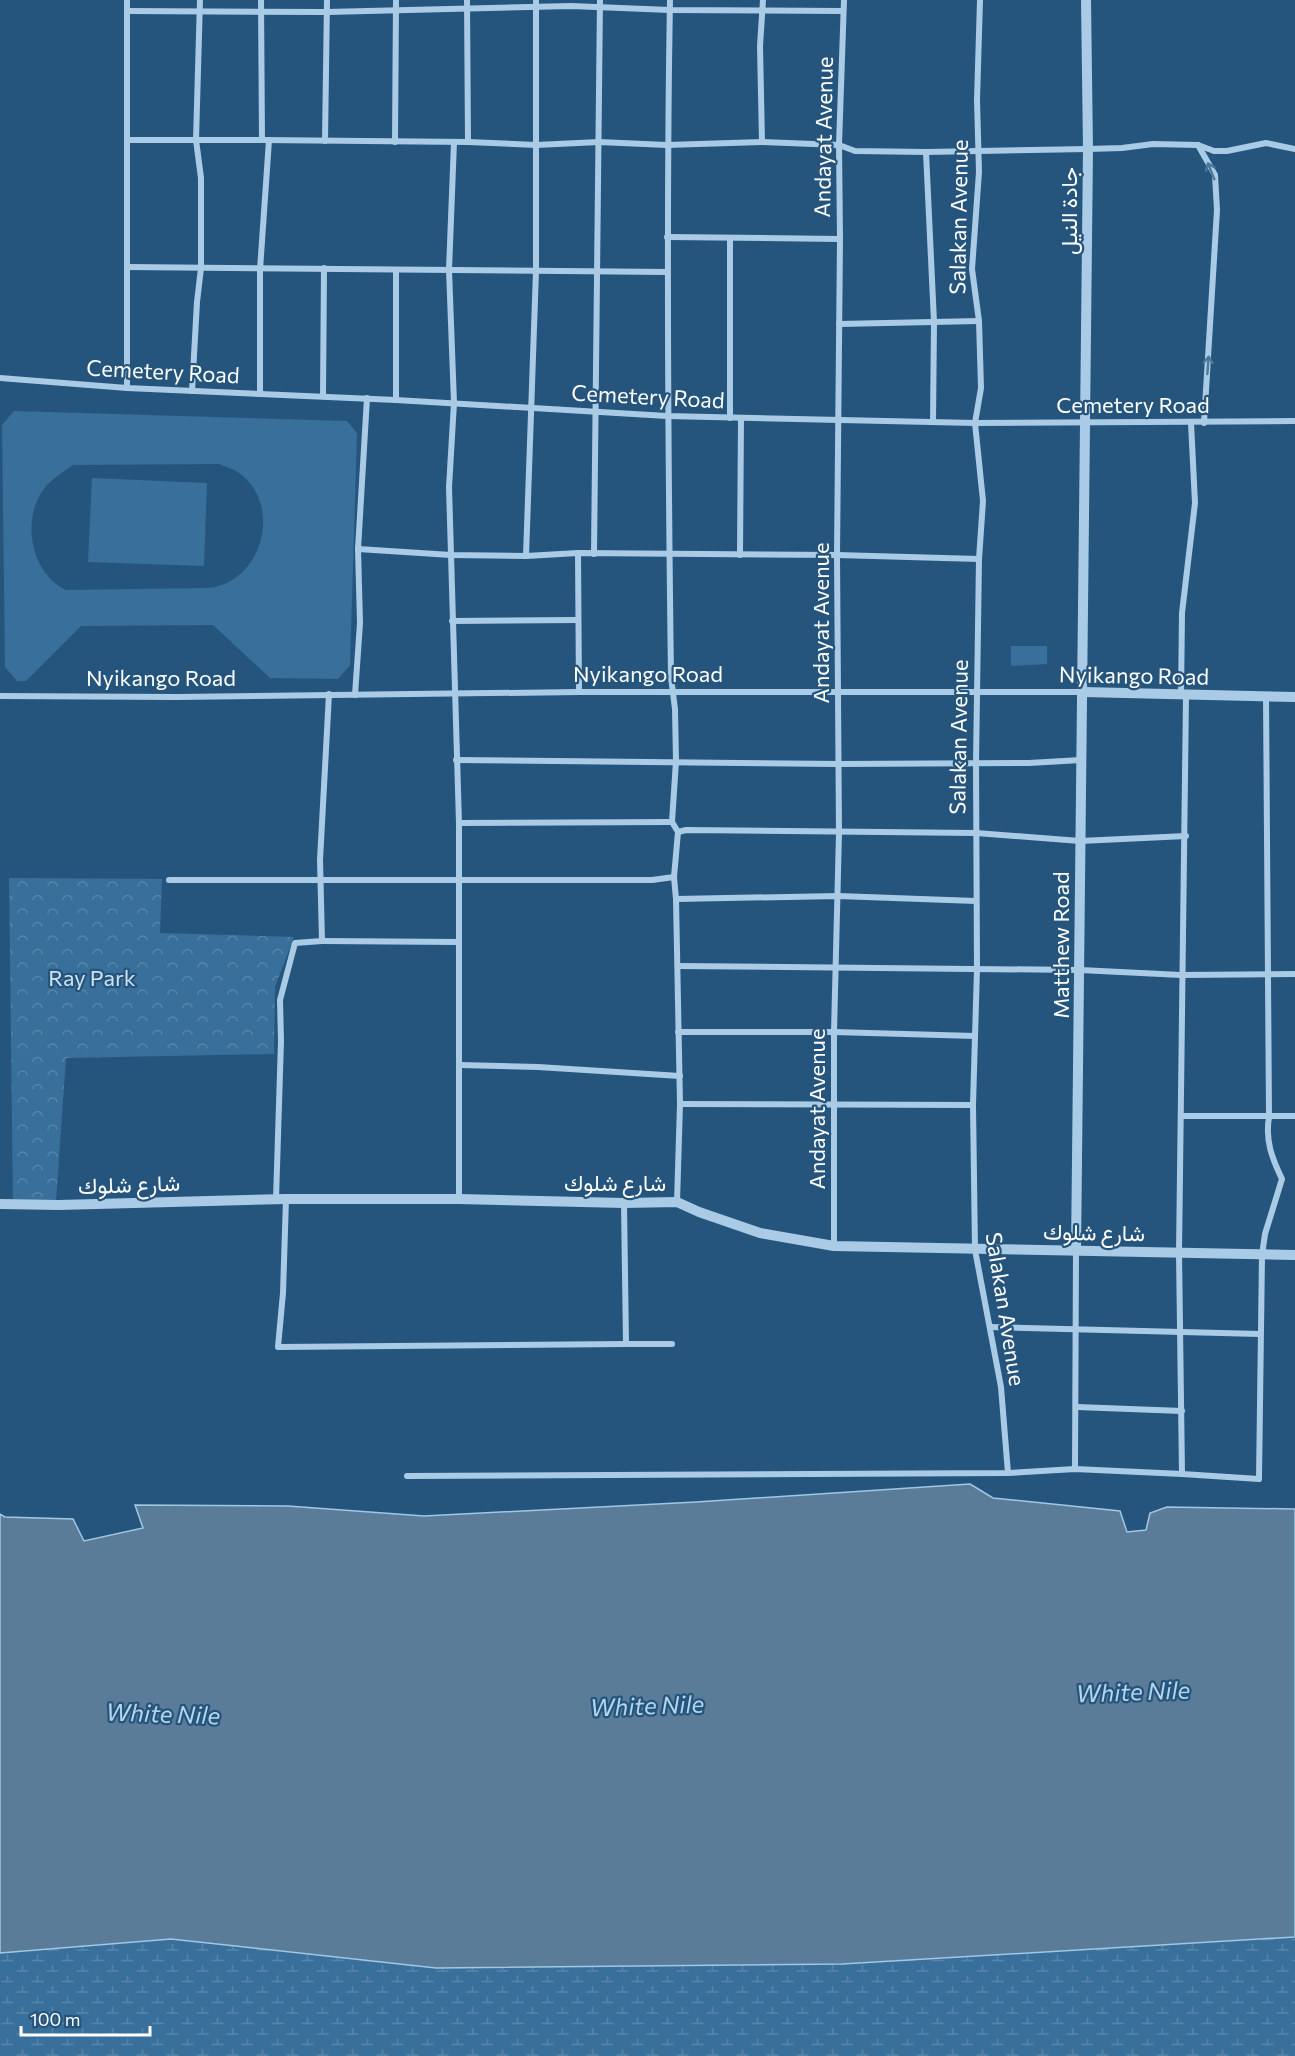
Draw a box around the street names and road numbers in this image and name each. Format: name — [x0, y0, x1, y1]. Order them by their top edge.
street label: Andayat Avenue — [808, 56, 838, 218]
street label: Salakan Avenue — [943, 139, 973, 295]
street label: جادة النيل — [1055, 167, 1082, 255]
street label: Cemetery Road — [86, 354, 240, 388]
street label: Cemetery Road — [571, 379, 725, 413]
street label: Cemetery Road — [1056, 391, 1210, 418]
street label: Andayat Avenue — [807, 543, 834, 704]
street label: Salakan Avenue — [943, 659, 973, 815]
street label: Nyikango Road — [573, 660, 723, 687]
street label: Nyikango Road — [1059, 660, 1209, 690]
street label: Nyikango Road — [86, 664, 236, 691]
street label: Matthew Road — [1047, 871, 1074, 1019]
street label: Andayat Avenue — [803, 1029, 830, 1190]
street label: شارع شلوك — [78, 1169, 180, 1201]
street label: شارع شلوك — [564, 1169, 666, 1198]
street label: شارع شلوك — [1043, 1218, 1145, 1248]
street label: Salakan Avenue — [981, 1230, 1031, 1388]

